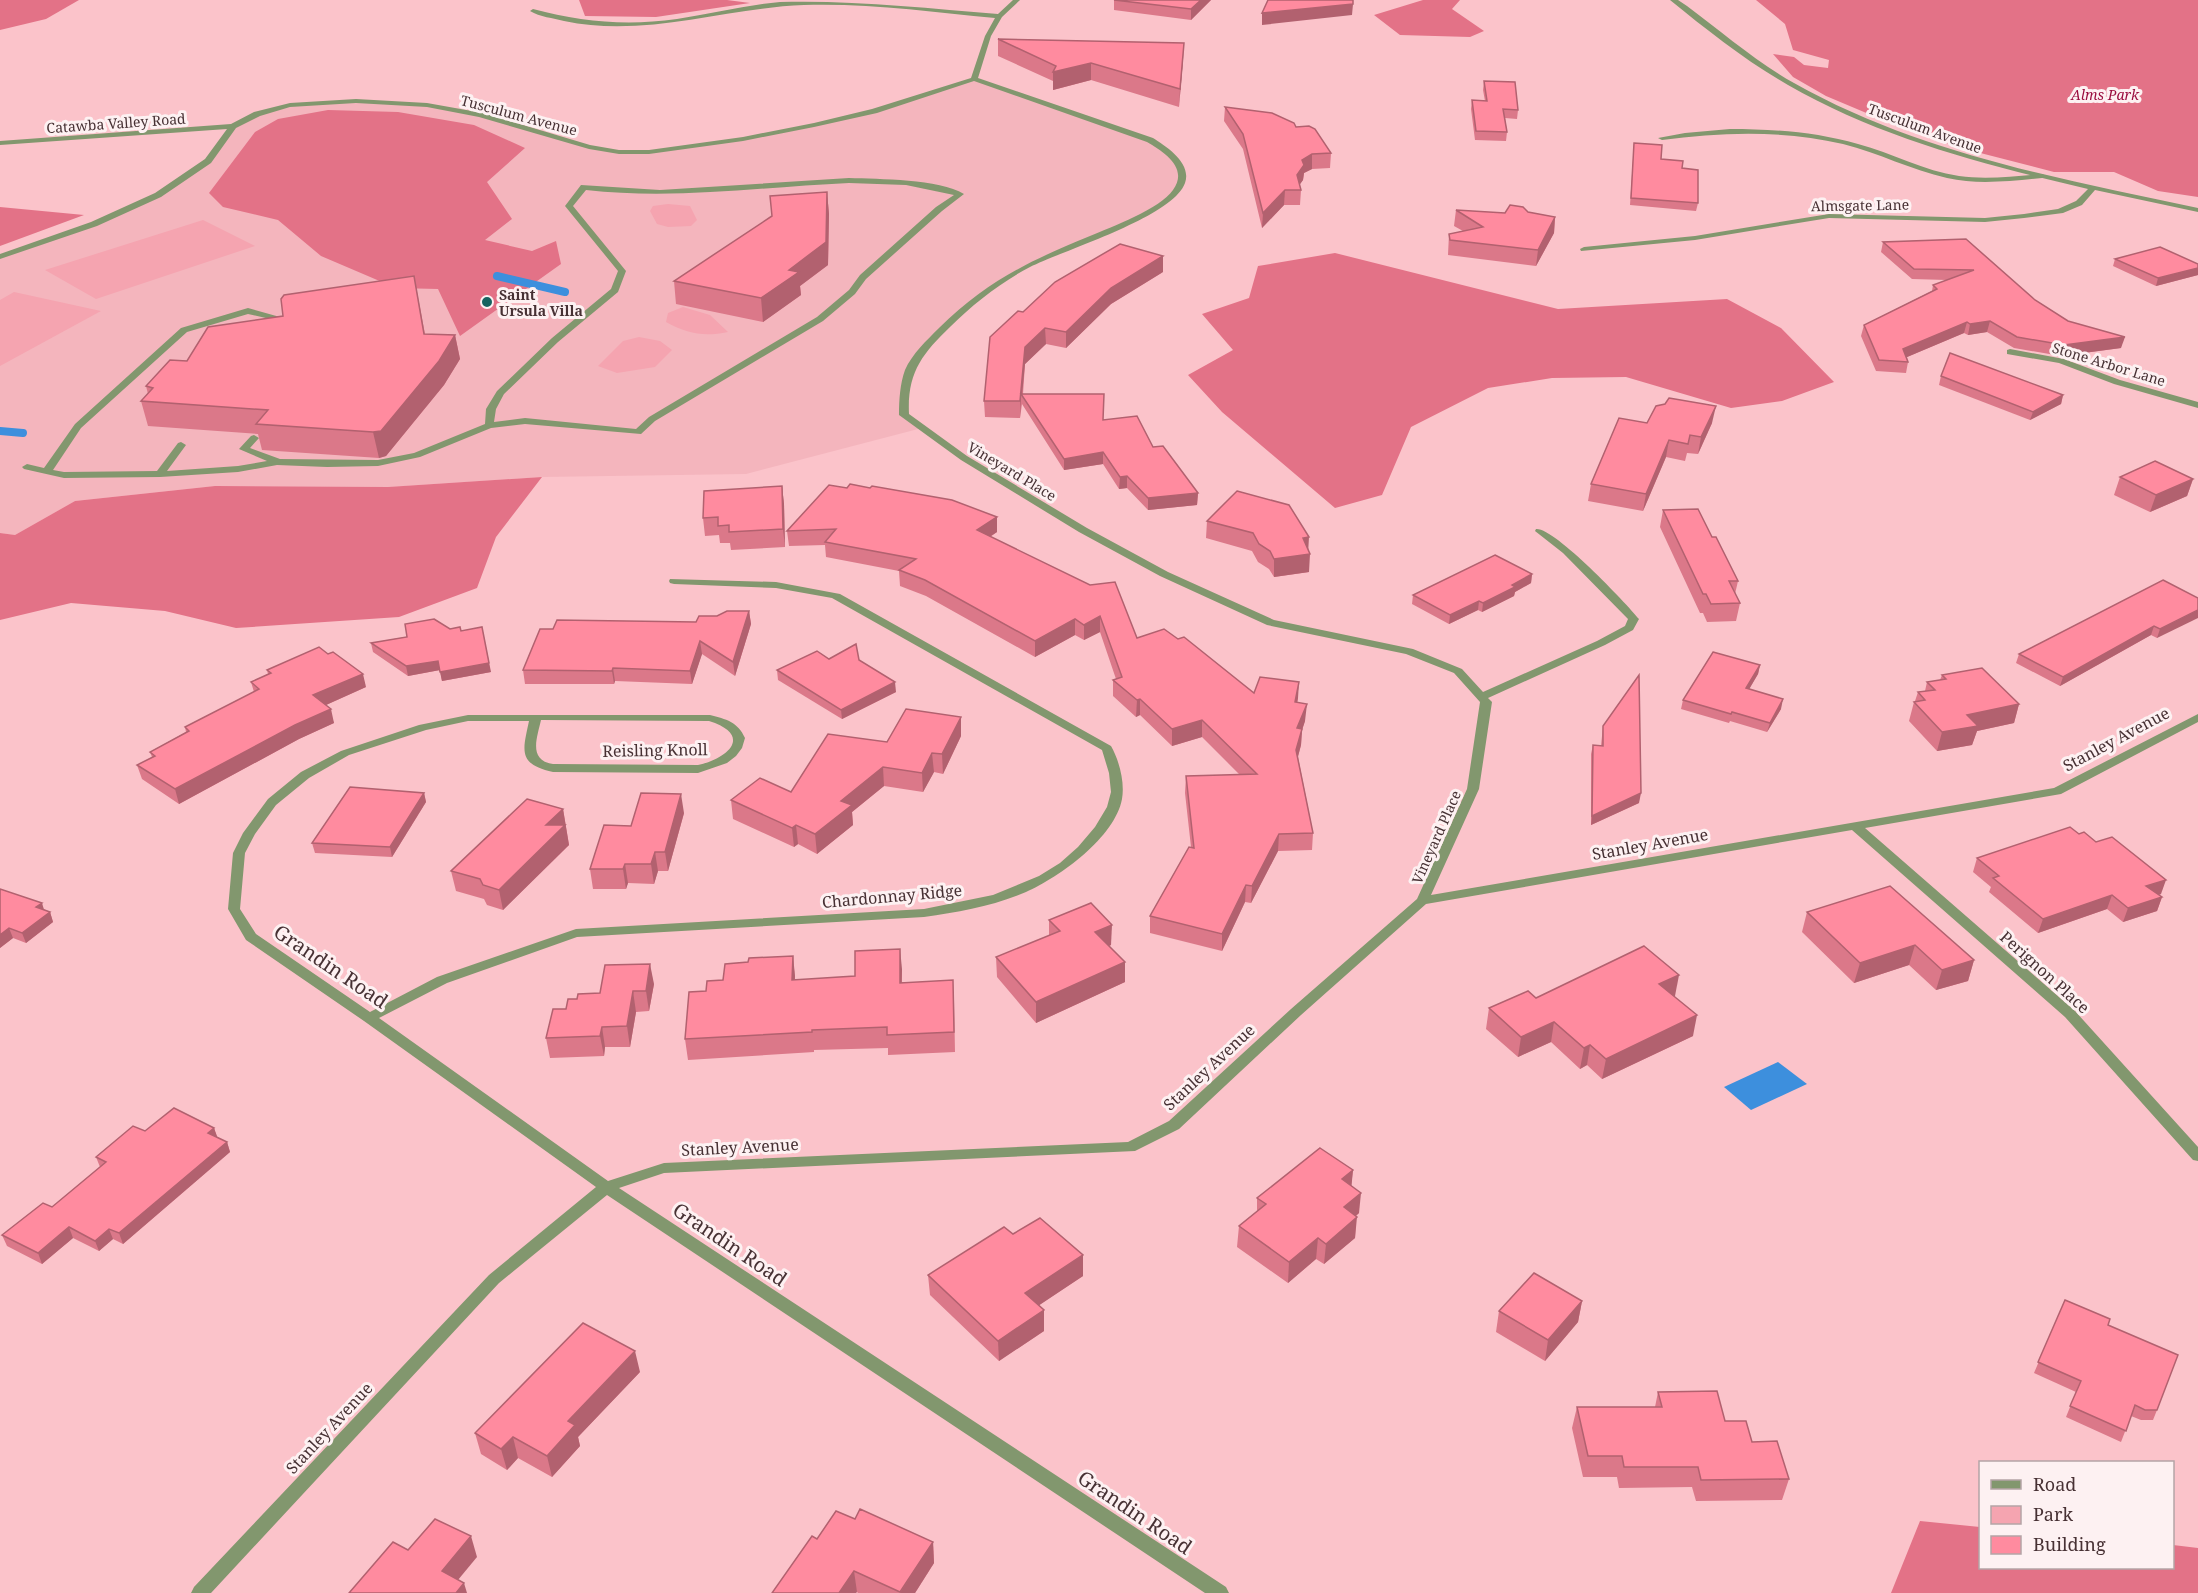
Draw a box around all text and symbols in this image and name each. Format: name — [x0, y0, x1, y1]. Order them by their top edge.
park label: Alms Park — [2070, 85, 2140, 104]
street label: Tusculum Avenue — [459, 90, 579, 140]
street label: Tusculum Avenue — [1866, 99, 1984, 157]
street label: Catawba Valley Road — [46, 109, 187, 137]
street label: Almsgate Lane — [1811, 195, 1909, 215]
place label: Saint Ursula Villa — [499, 285, 583, 320]
marker: Saint Ursula Villa — [480, 295, 494, 309]
street label: Stone Arbor Lane — [2050, 338, 2168, 390]
street label: Vineyard Place — [964, 437, 1060, 505]
street label: Stanley Avenue — [2059, 702, 2173, 776]
street label: Reisling Knoll — [602, 738, 708, 762]
street label: Vineyard Place — [1407, 787, 1465, 887]
street label: Stanley Avenue — [1590, 823, 1710, 865]
street label: Chardonnay Ridge — [821, 879, 963, 913]
street label: Grandin Road — [269, 918, 393, 1014]
street label: Perignon Place — [1995, 926, 2095, 1018]
street label: Stanley Avenue — [1159, 1019, 1259, 1115]
street label: Stanley Avenue — [681, 1133, 799, 1161]
street label: Grandin Road — [668, 1196, 792, 1292]
street label: Stanley Avenue — [281, 1378, 377, 1478]
legend — [1979, 1461, 2174, 1569]
street label: Grandin Road — [1073, 1464, 1197, 1560]
text: Road — [2033, 1472, 2076, 1496]
text: Park — [2033, 1502, 2073, 1526]
text: Building — [2033, 1532, 2106, 1556]

